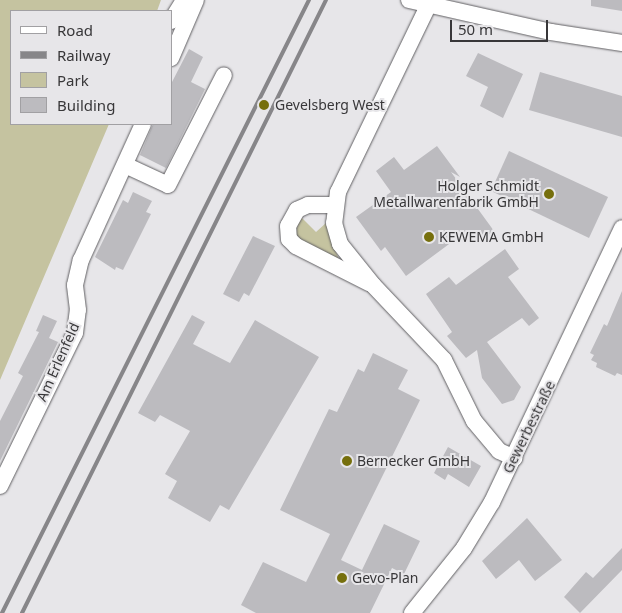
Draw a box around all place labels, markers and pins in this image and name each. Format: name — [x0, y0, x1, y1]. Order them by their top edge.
place label: Gevelsberg West — [275, 97, 385, 113]
marker: Gevelsberg West — [257, 98, 271, 112]
place label: Holger Schmidt Metallwarenfabrik GmbH — [373, 178, 539, 210]
marker: Holger Schmidt Metallwarenfabrik GmbH — [543, 188, 555, 200]
place label: KEWEMA GmbH — [439, 229, 544, 245]
marker: KEWEMA GmbH — [423, 231, 435, 243]
place label: Bernecker GmbH — [357, 453, 470, 469]
marker: Bernecker GmbH — [341, 455, 353, 467]
place label: Gevo-Plan — [352, 570, 418, 586]
marker: Gevo-Plan — [336, 572, 348, 584]

